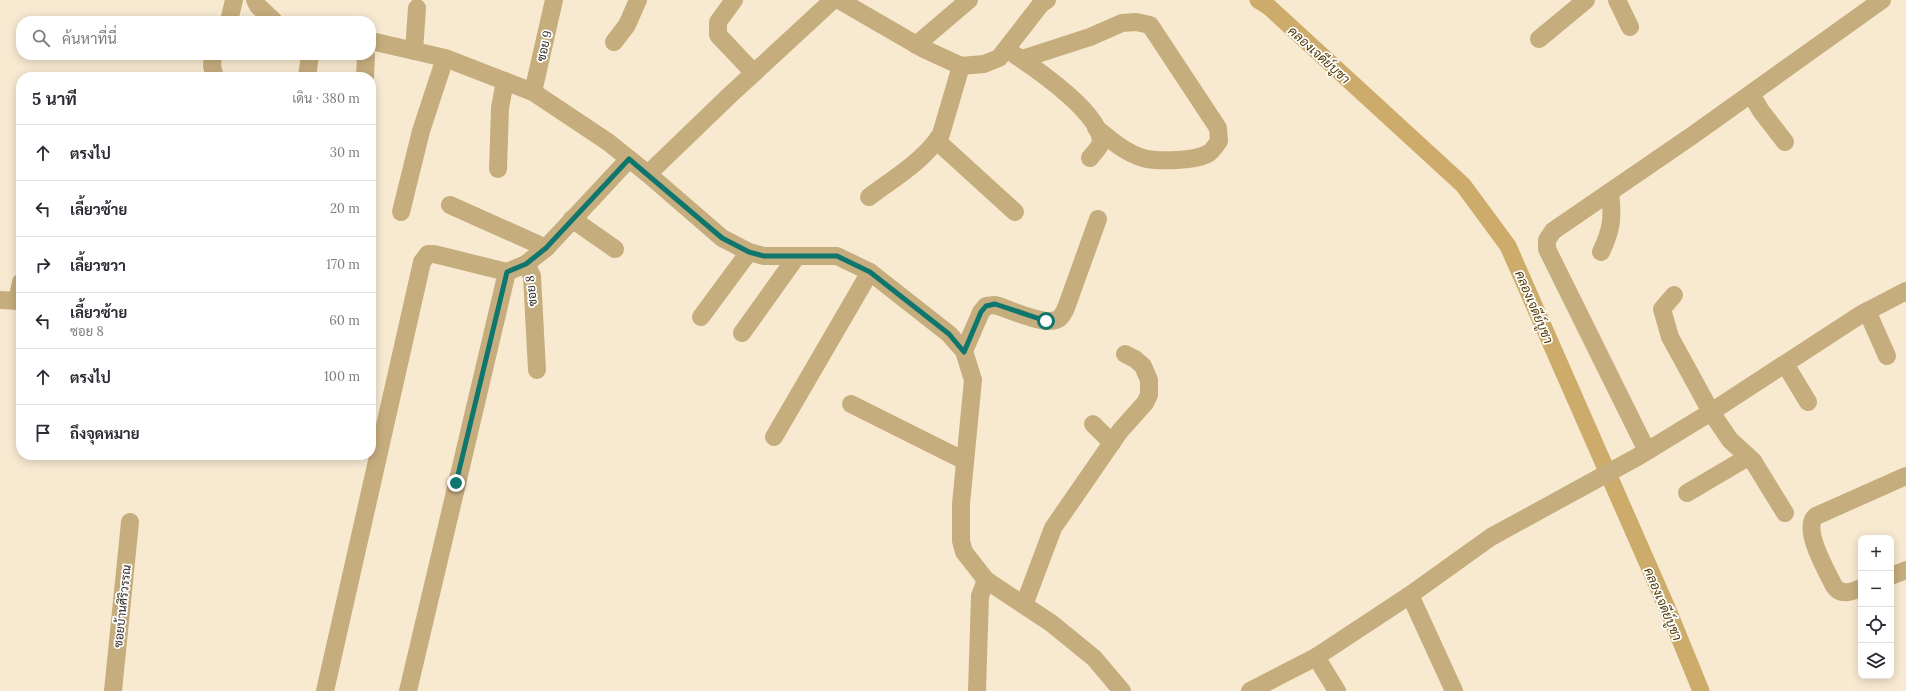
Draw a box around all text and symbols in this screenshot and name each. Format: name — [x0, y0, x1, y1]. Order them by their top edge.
search box — [16, 16, 376, 60]
water label: คลองเจดีย์บูชา — [1284, 22, 1354, 88]
icon: search — [30, 27, 52, 49]
text: ค้นหาที่นี่ — [62, 29, 117, 48]
street label: ซอย 9 — [533, 29, 555, 63]
text: 5 นาที — [32, 88, 77, 110]
text: เดิน · 380 m — [292, 90, 360, 107]
icon: ahead — [32, 142, 54, 164]
text: ตรงไป — [70, 144, 111, 163]
text: 30 m — [330, 144, 360, 161]
icon: left — [32, 198, 54, 220]
text: เลี้ยวซ้าย — [70, 200, 127, 219]
text: 20 m — [330, 200, 360, 217]
icon: right — [32, 254, 54, 276]
text: เลี้ยวขวา — [70, 256, 126, 275]
text: 170 m — [326, 256, 360, 273]
water label: คลองเจดีย์บูชา — [1510, 267, 1558, 347]
street label: ซอย 8 — [522, 274, 540, 307]
text: เลี้ยวซ้าย — [70, 303, 127, 322]
icon: left — [32, 310, 54, 332]
text: 60 m — [329, 312, 360, 329]
route start — [1037, 312, 1055, 330]
text: ซอย 8 — [70, 323, 104, 340]
icon: ahead — [32, 366, 54, 388]
text: ตรงไป — [70, 368, 111, 387]
text: 100 m — [324, 368, 360, 385]
icon: arrive — [32, 422, 54, 444]
text: ถึงจุดหมาย — [70, 424, 140, 443]
route end — [447, 474, 465, 492]
map controls — [1858, 535, 1894, 679]
button: + — [1858, 535, 1894, 571]
street label: ซอยบ้านศิริวรรณ — [110, 564, 134, 648]
water label: คลองเจดีย์บูชา — [1639, 564, 1687, 644]
button: − — [1858, 571, 1894, 607]
button: locate — [1858, 607, 1894, 643]
button: layers — [1858, 643, 1894, 679]

